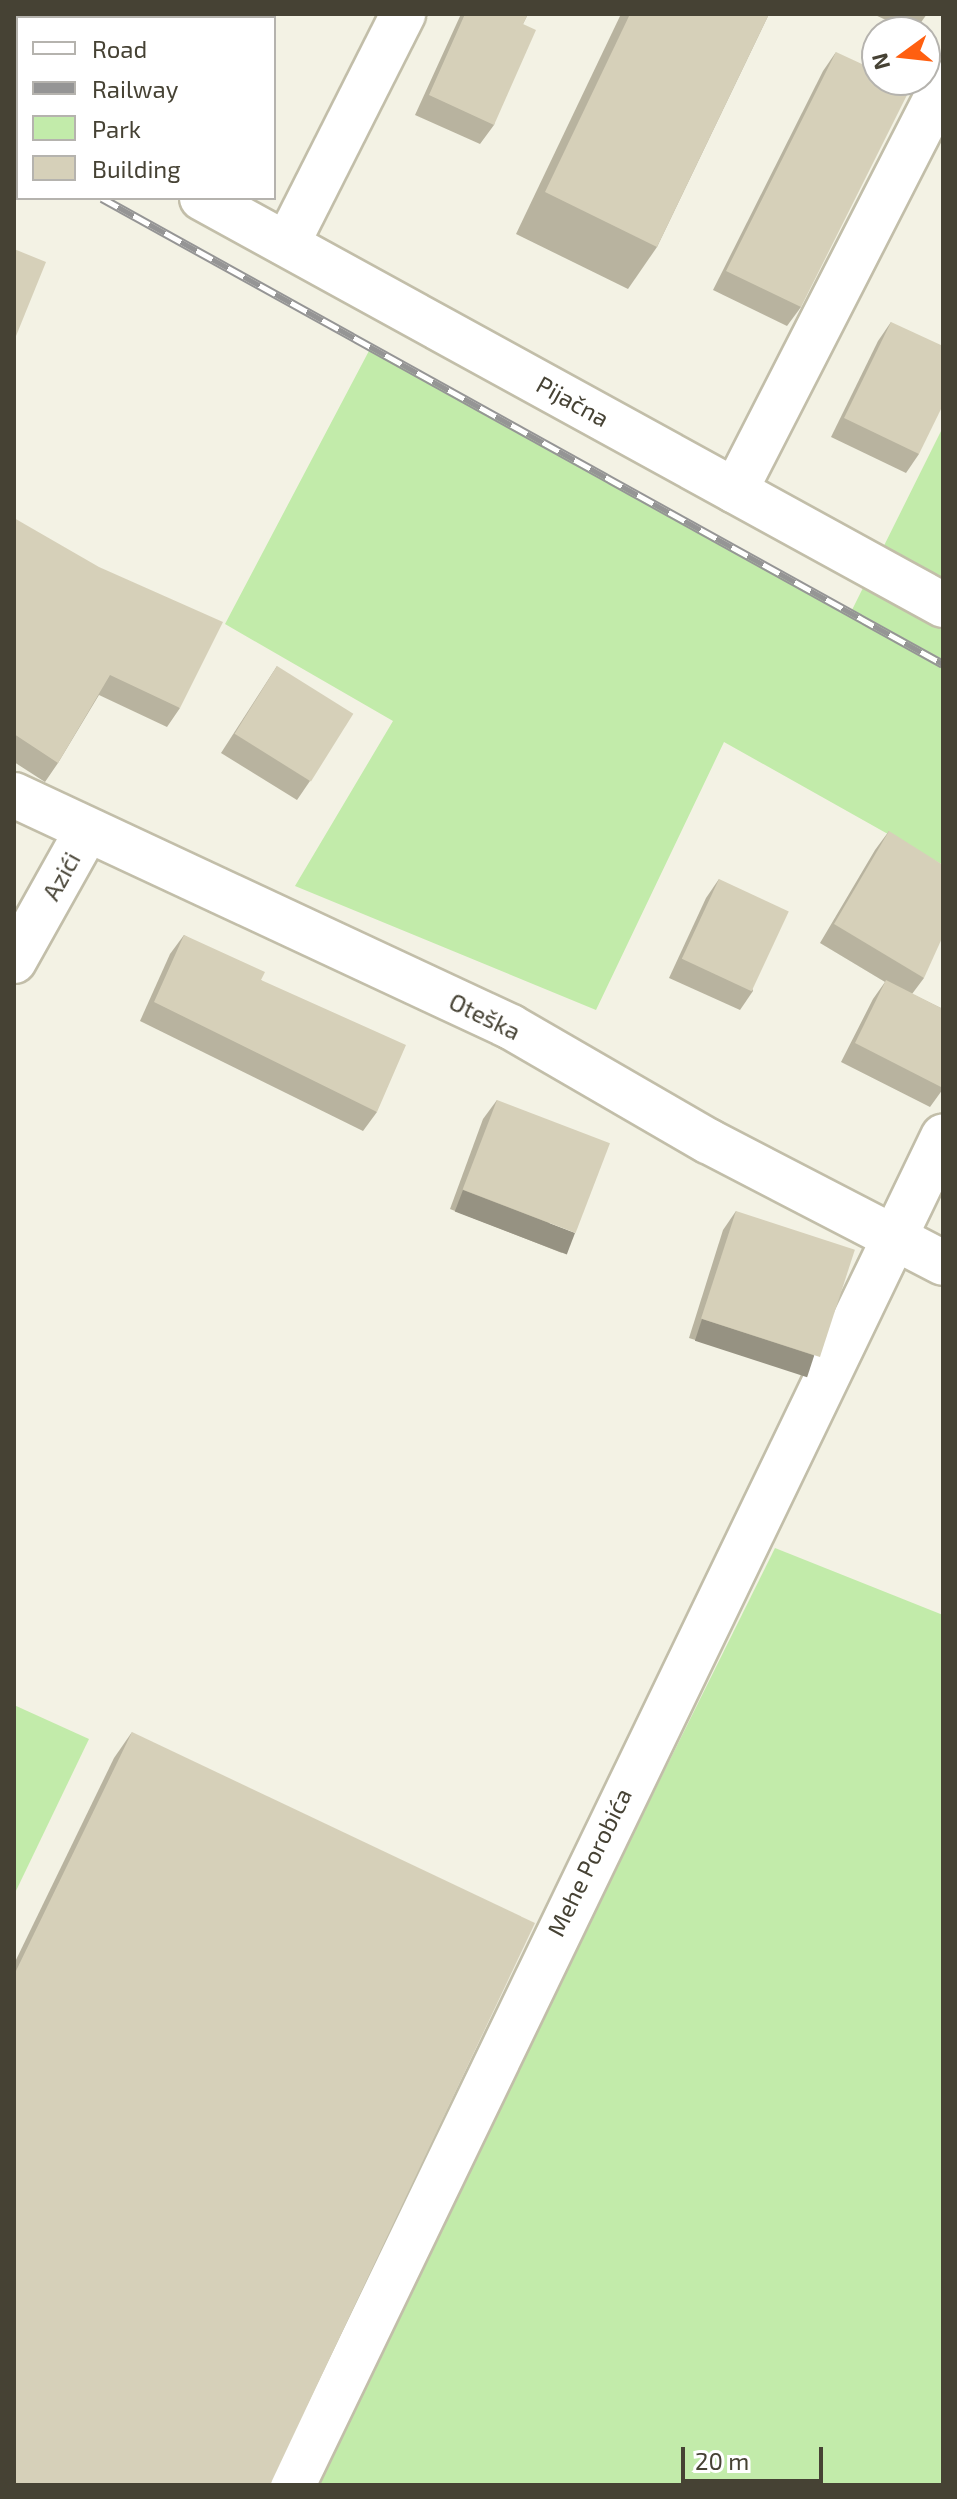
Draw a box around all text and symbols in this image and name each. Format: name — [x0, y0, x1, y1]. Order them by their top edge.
legend — [16, 16, 276, 200]
north arrow — [861, 16, 941, 96]
text: Road — [92, 34, 147, 63]
text: N — [865, 51, 894, 73]
text: Railway — [92, 74, 178, 103]
text: Park — [92, 114, 141, 143]
text: Building — [92, 154, 181, 183]
street label: Pijačna — [532, 369, 614, 433]
street label: Azići — [36, 847, 86, 905]
street label: Oteška — [445, 986, 525, 1046]
street label: Mehe Porobića — [541, 1783, 637, 1941]
scale bar — [685, 2431, 827, 2481]
text: 20 m — [695, 2446, 749, 2475]

